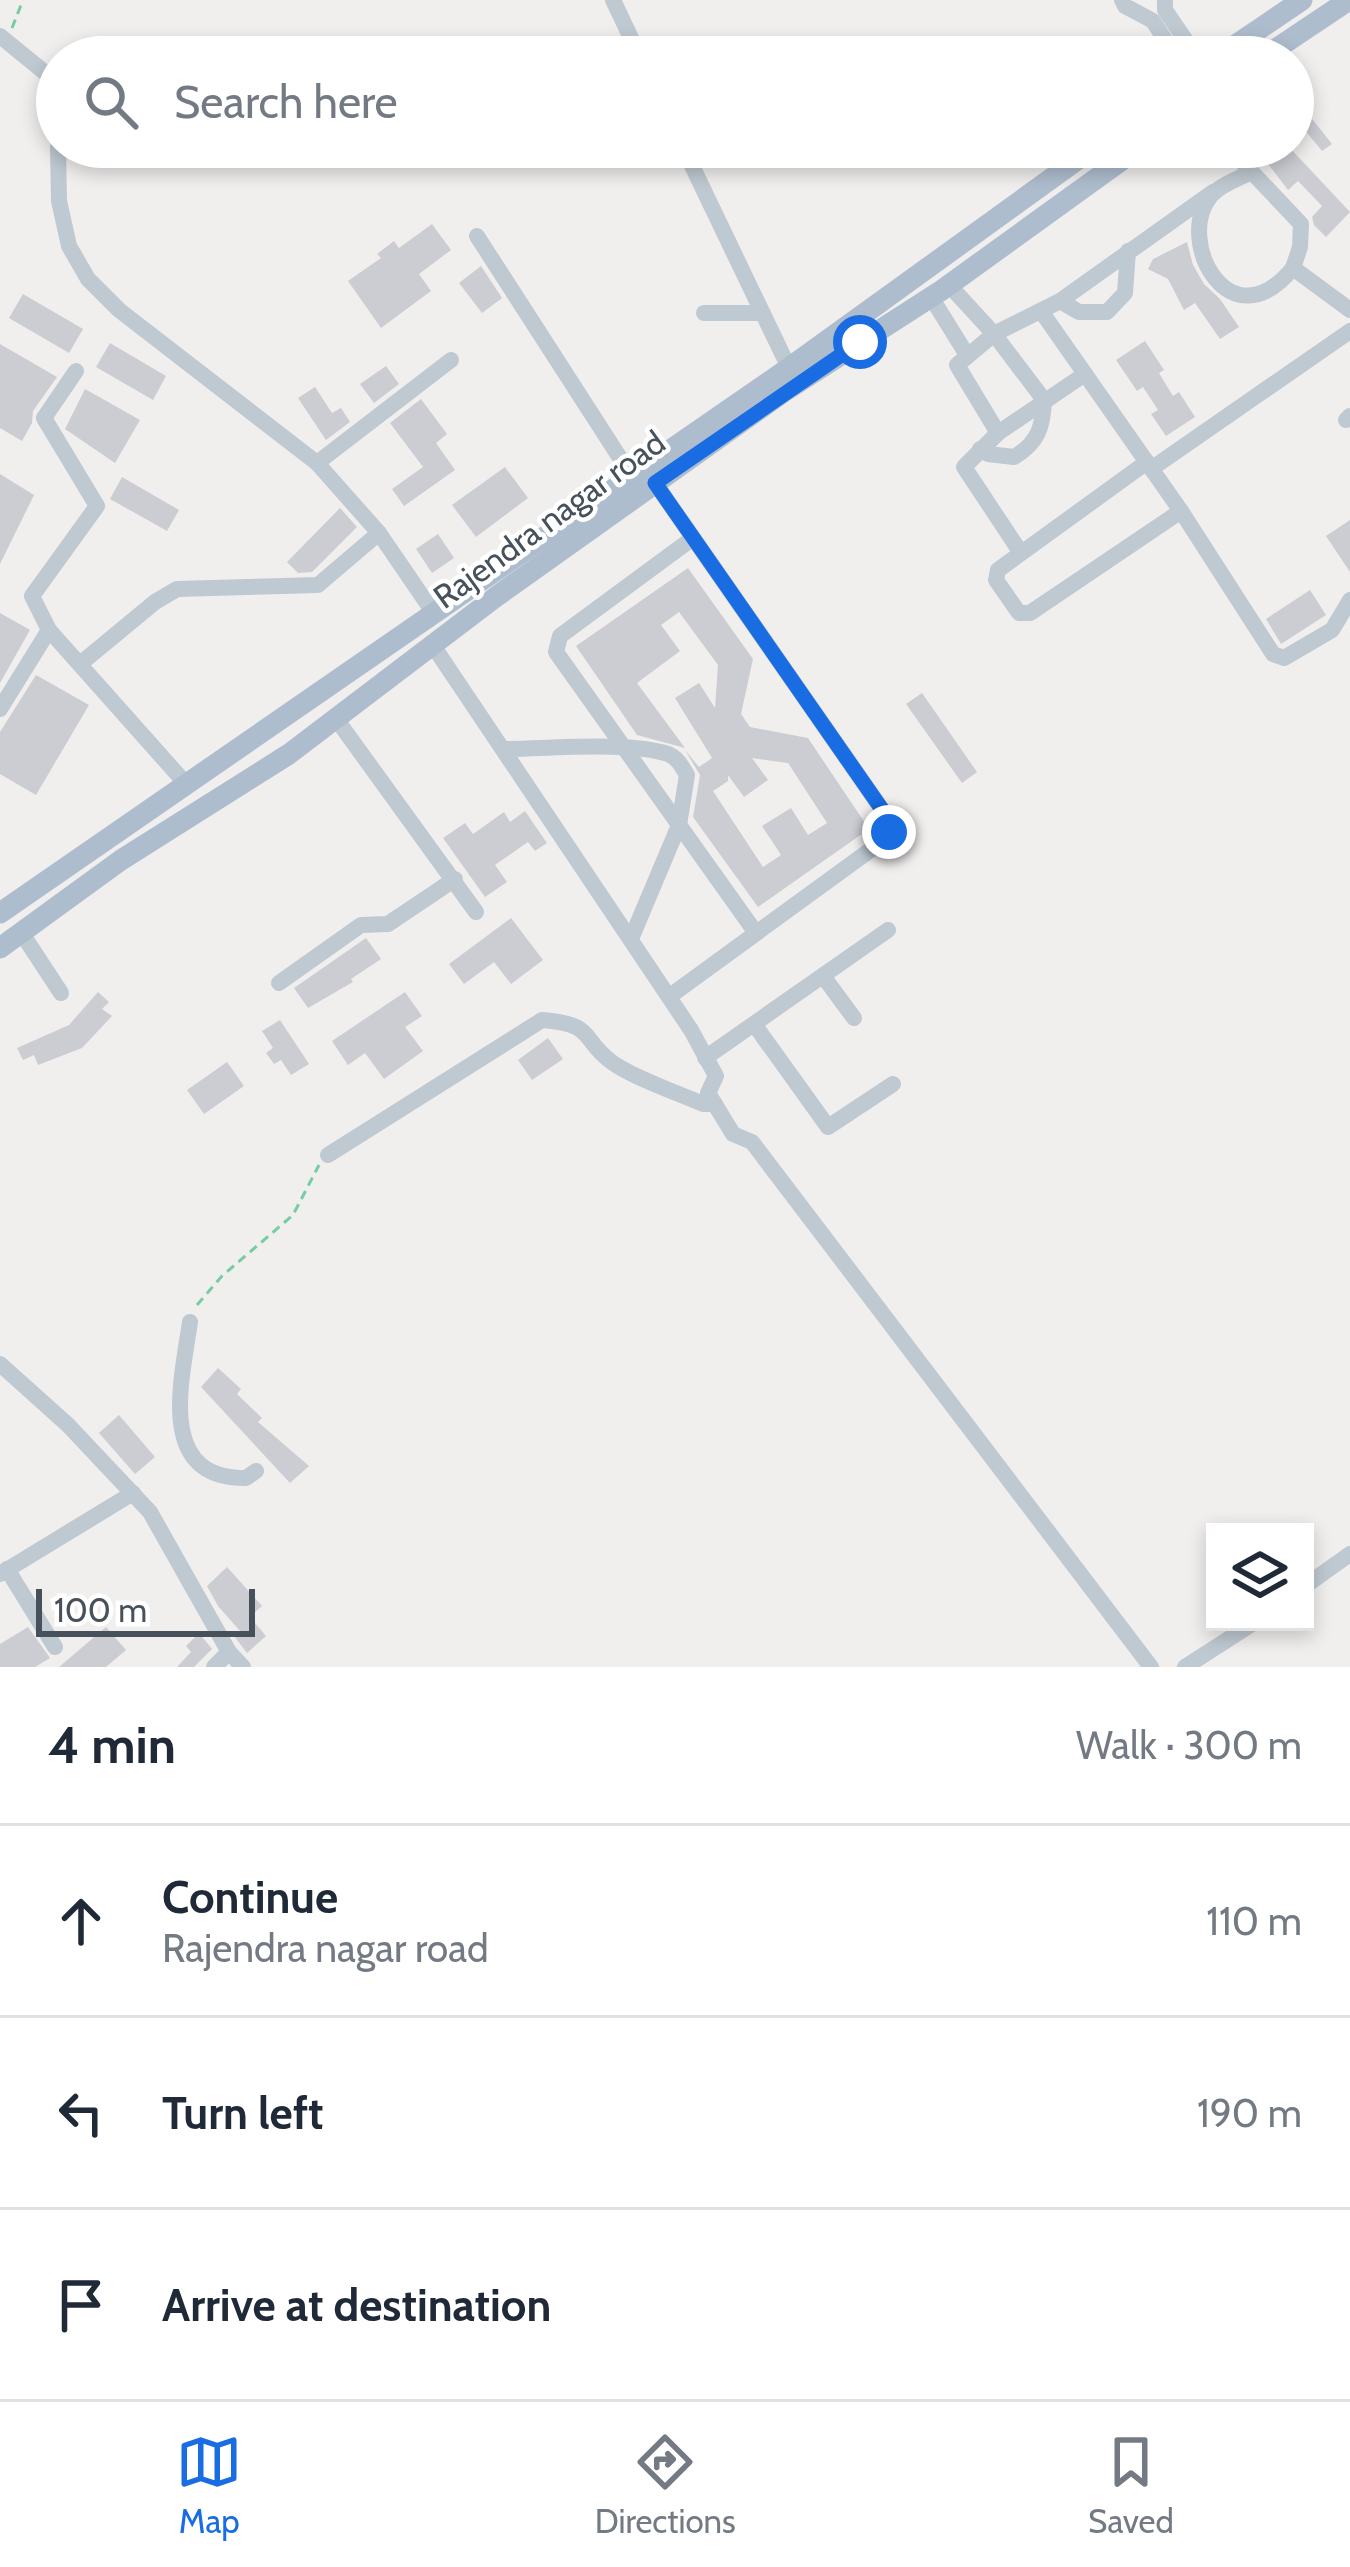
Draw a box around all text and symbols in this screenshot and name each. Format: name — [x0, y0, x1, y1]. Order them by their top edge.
search box — [36, 36, 1314, 168]
icon: search — [78, 69, 144, 135]
text: Search here — [174, 75, 398, 129]
route start — [833, 315, 887, 369]
street label: Rajendra nagar road — [425, 422, 673, 616]
route end — [862, 805, 916, 859]
map controls — [1206, 1523, 1314, 1631]
button: layers — [1206, 1523, 1314, 1631]
scale bar — [36, 1583, 255, 1636]
text: 100 m — [54, 1590, 147, 1630]
text: 4 min — [48, 1714, 176, 1776]
text: Walk · 300 m — [1076, 1721, 1302, 1769]
text: Continue — [162, 1870, 338, 1924]
icon: ahead — [48, 1888, 114, 1954]
text: 110 m — [1206, 1897, 1302, 1945]
text: Rajendra nagar road — [162, 1924, 489, 1972]
icon: left — [48, 2080, 114, 2146]
text: Turn left — [162, 2086, 324, 2140]
text: 190 m — [1197, 2089, 1302, 2137]
icon: arrive — [48, 2272, 114, 2338]
text: Arrive at destination — [162, 2278, 551, 2332]
tab: Map — [176, 2429, 242, 2541]
tab: Directions — [595, 2429, 736, 2541]
tab: Saved — [1088, 2429, 1174, 2541]

